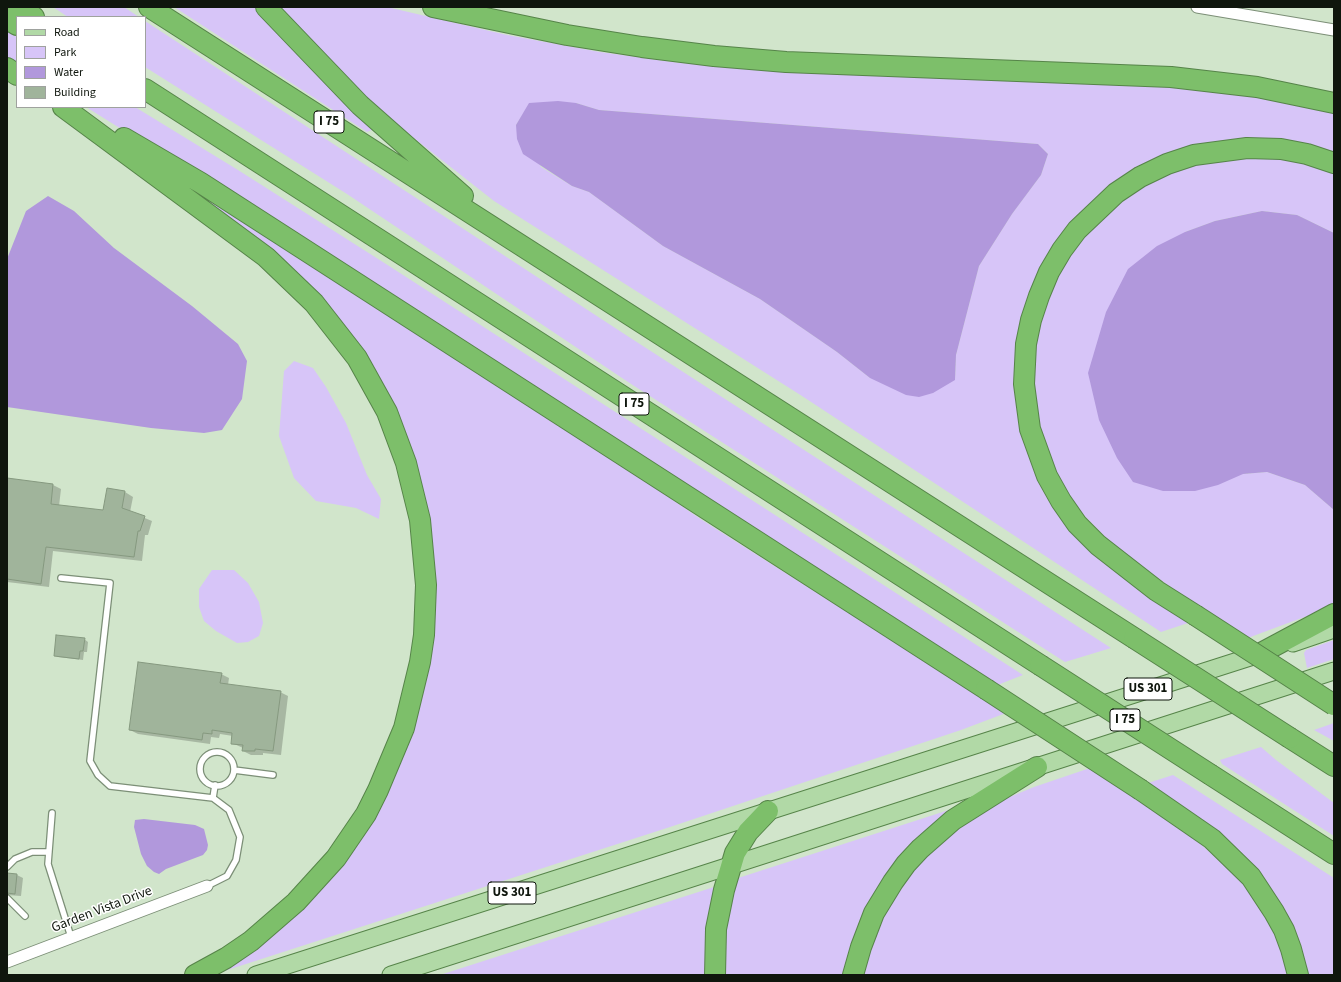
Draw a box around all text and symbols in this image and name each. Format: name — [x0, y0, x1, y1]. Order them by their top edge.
legend — [16, 16, 146, 108]
text: Road — [54, 24, 80, 41]
text: Park — [54, 44, 76, 61]
text: Water — [54, 64, 83, 81]
text: Building — [54, 84, 96, 101]
road number: I 75 — [314, 111, 344, 133]
road number: I 75 — [619, 393, 649, 415]
road number: US 301 — [1124, 678, 1172, 700]
road number: I 75 — [1110, 709, 1140, 731]
road number: US 301 — [488, 882, 536, 904]
street label: Garden Vista Drive — [49, 883, 155, 937]

